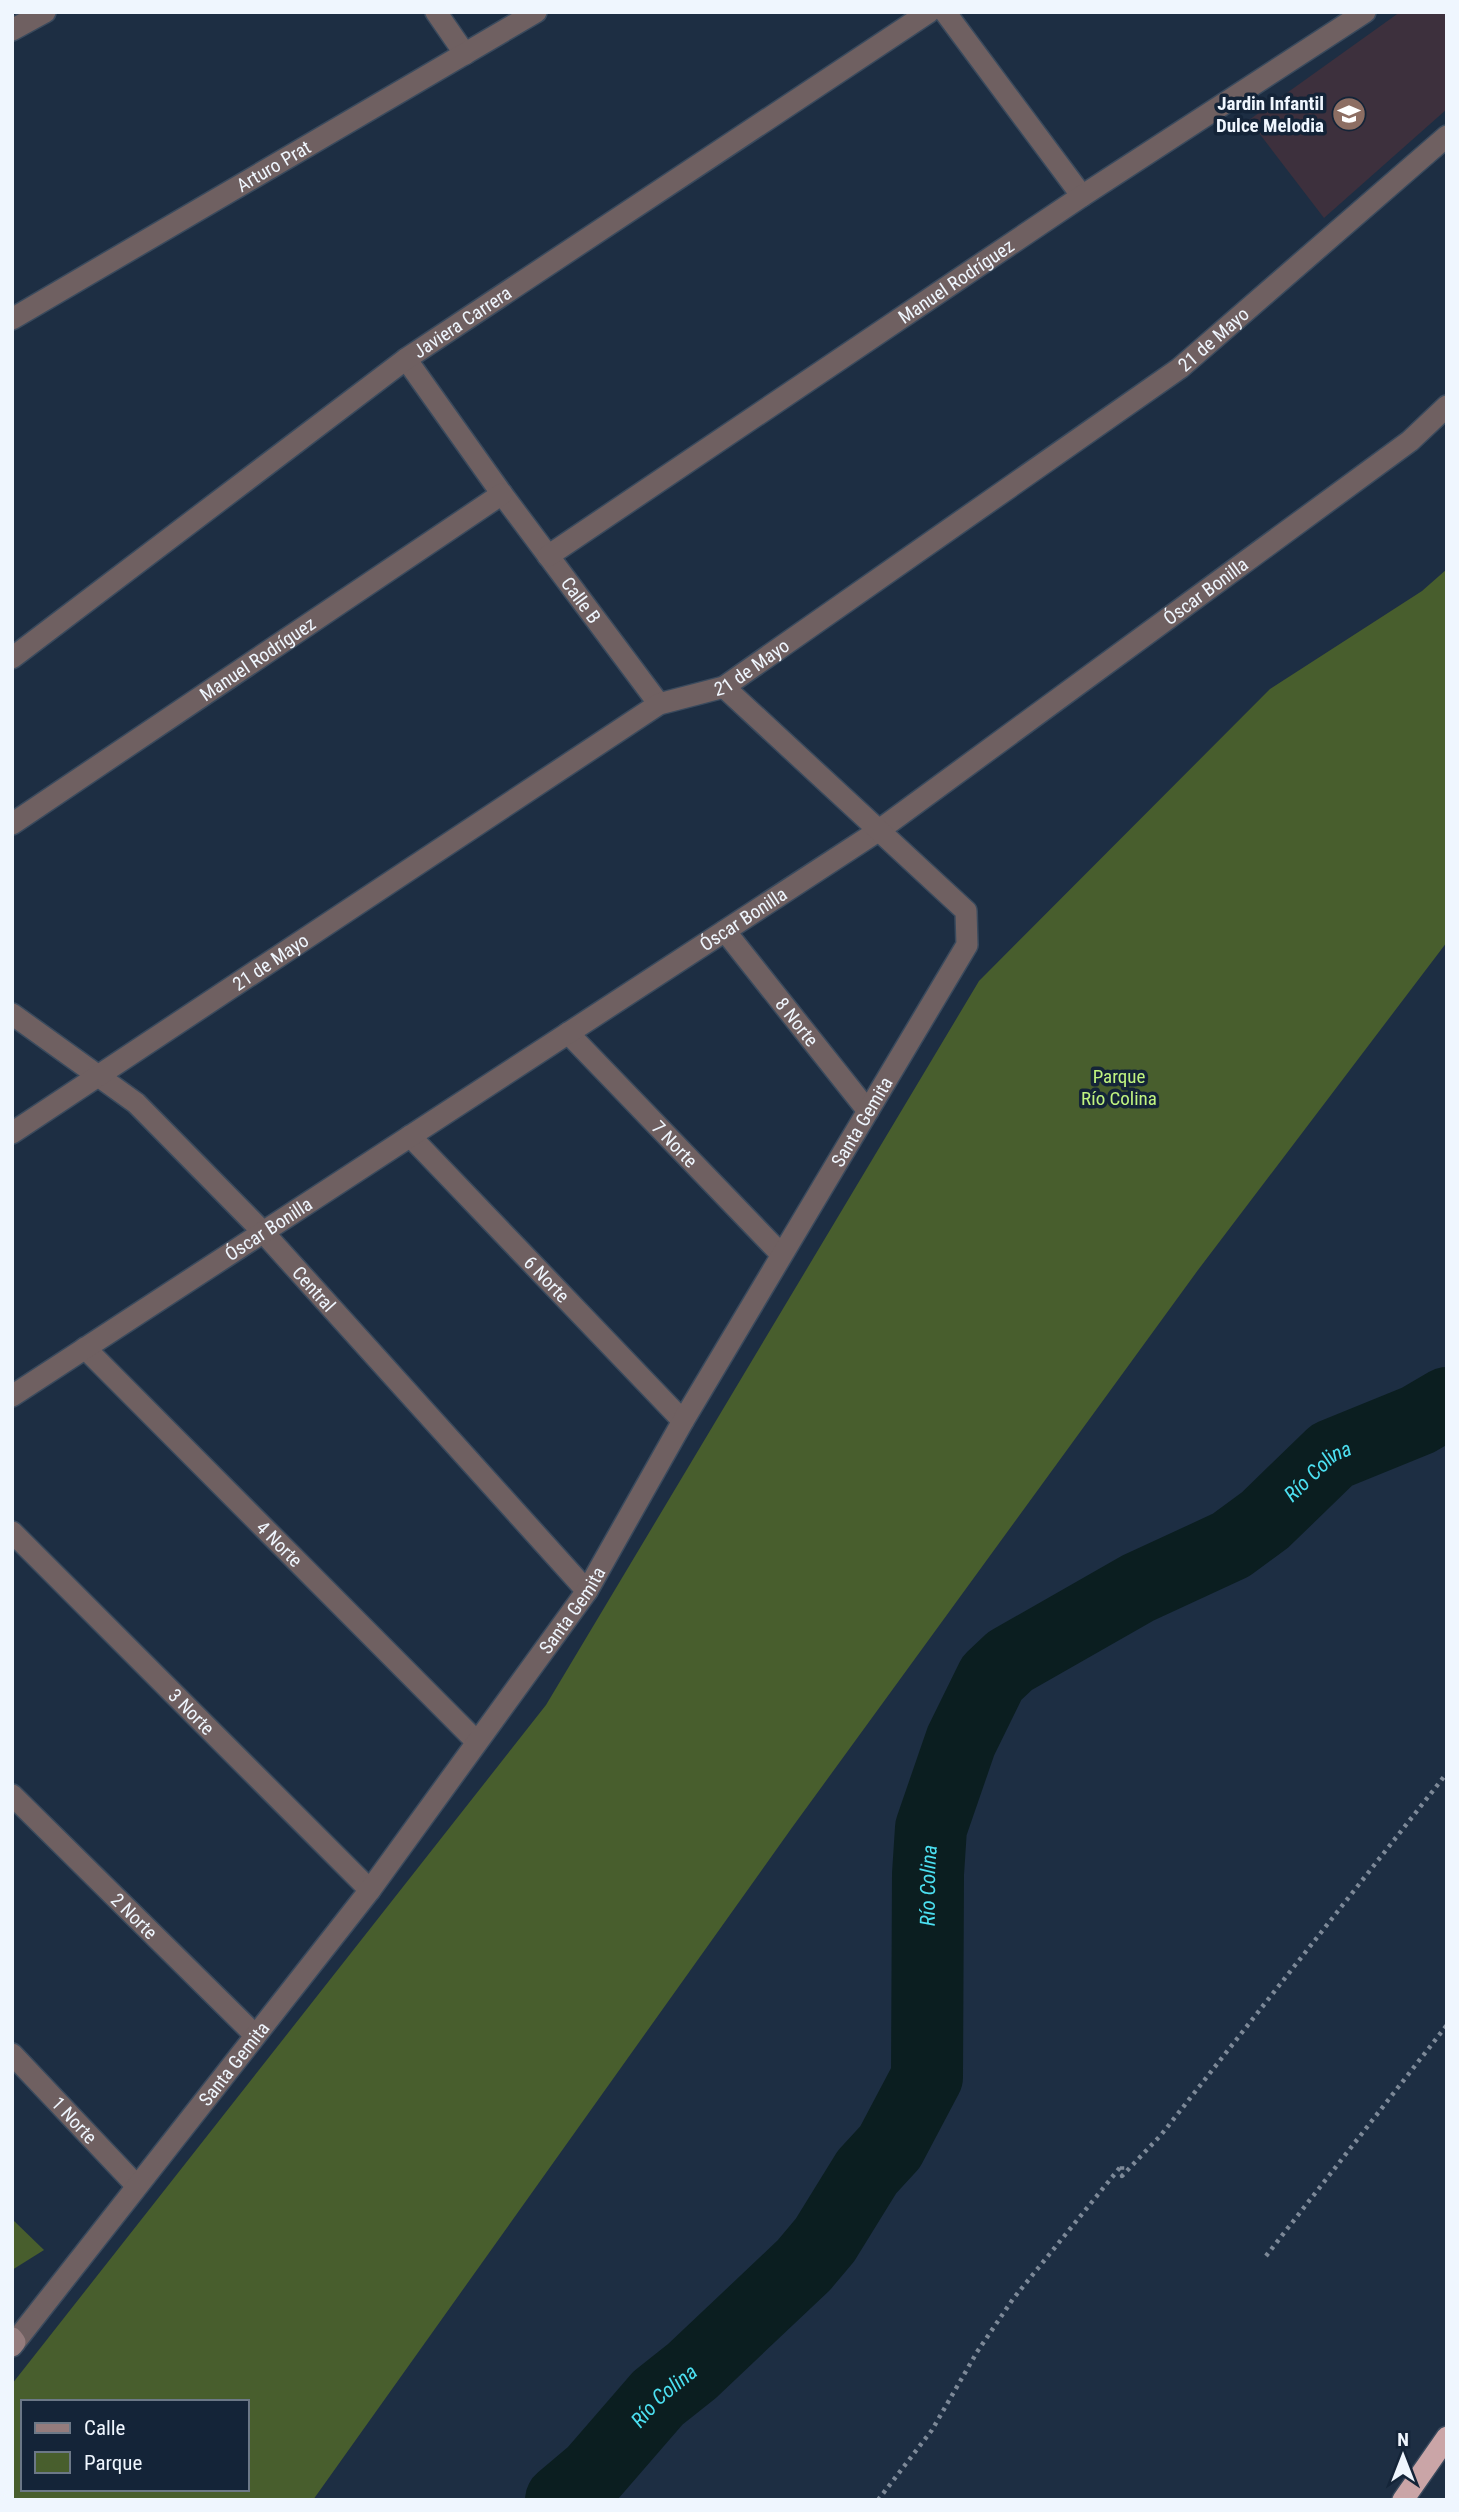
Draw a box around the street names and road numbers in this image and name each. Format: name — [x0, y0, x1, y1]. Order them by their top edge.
street label: Arturo Prat — [232, 135, 315, 197]
street label: Manuel Rodríguez — [894, 234, 1018, 328]
street label: Javiera Carrera — [409, 281, 516, 363]
street label: 21 de Mayo — [1173, 302, 1253, 376]
street label: Óscar Bonilla — [1159, 552, 1252, 630]
street label: Calle B — [556, 572, 606, 628]
street label: Manuel Rodríguez — [195, 611, 320, 706]
street label: 21 de Mayo — [712, 634, 794, 701]
street label: Óscar Bonilla — [695, 882, 791, 956]
street label: 21 de Mayo — [228, 928, 313, 995]
street label: 8 Norte — [771, 993, 824, 1051]
street label: Santa Gemita — [826, 1072, 897, 1171]
street label: 7 Norte — [647, 1116, 703, 1172]
street label: Óscar Bonilla — [220, 1192, 316, 1266]
street label: 6 Norte — [519, 1251, 575, 1307]
street label: Central — [288, 1261, 341, 1316]
street label: 4 Norte — [252, 1516, 308, 1572]
street label: Santa Gemita — [534, 1563, 610, 1658]
street label: 3 Norte — [164, 1684, 220, 1740]
street label: 2 Norte — [106, 1888, 162, 1944]
street label: Santa Gemita — [193, 2017, 274, 2110]
street label: 1 Norte — [47, 2092, 102, 2148]

